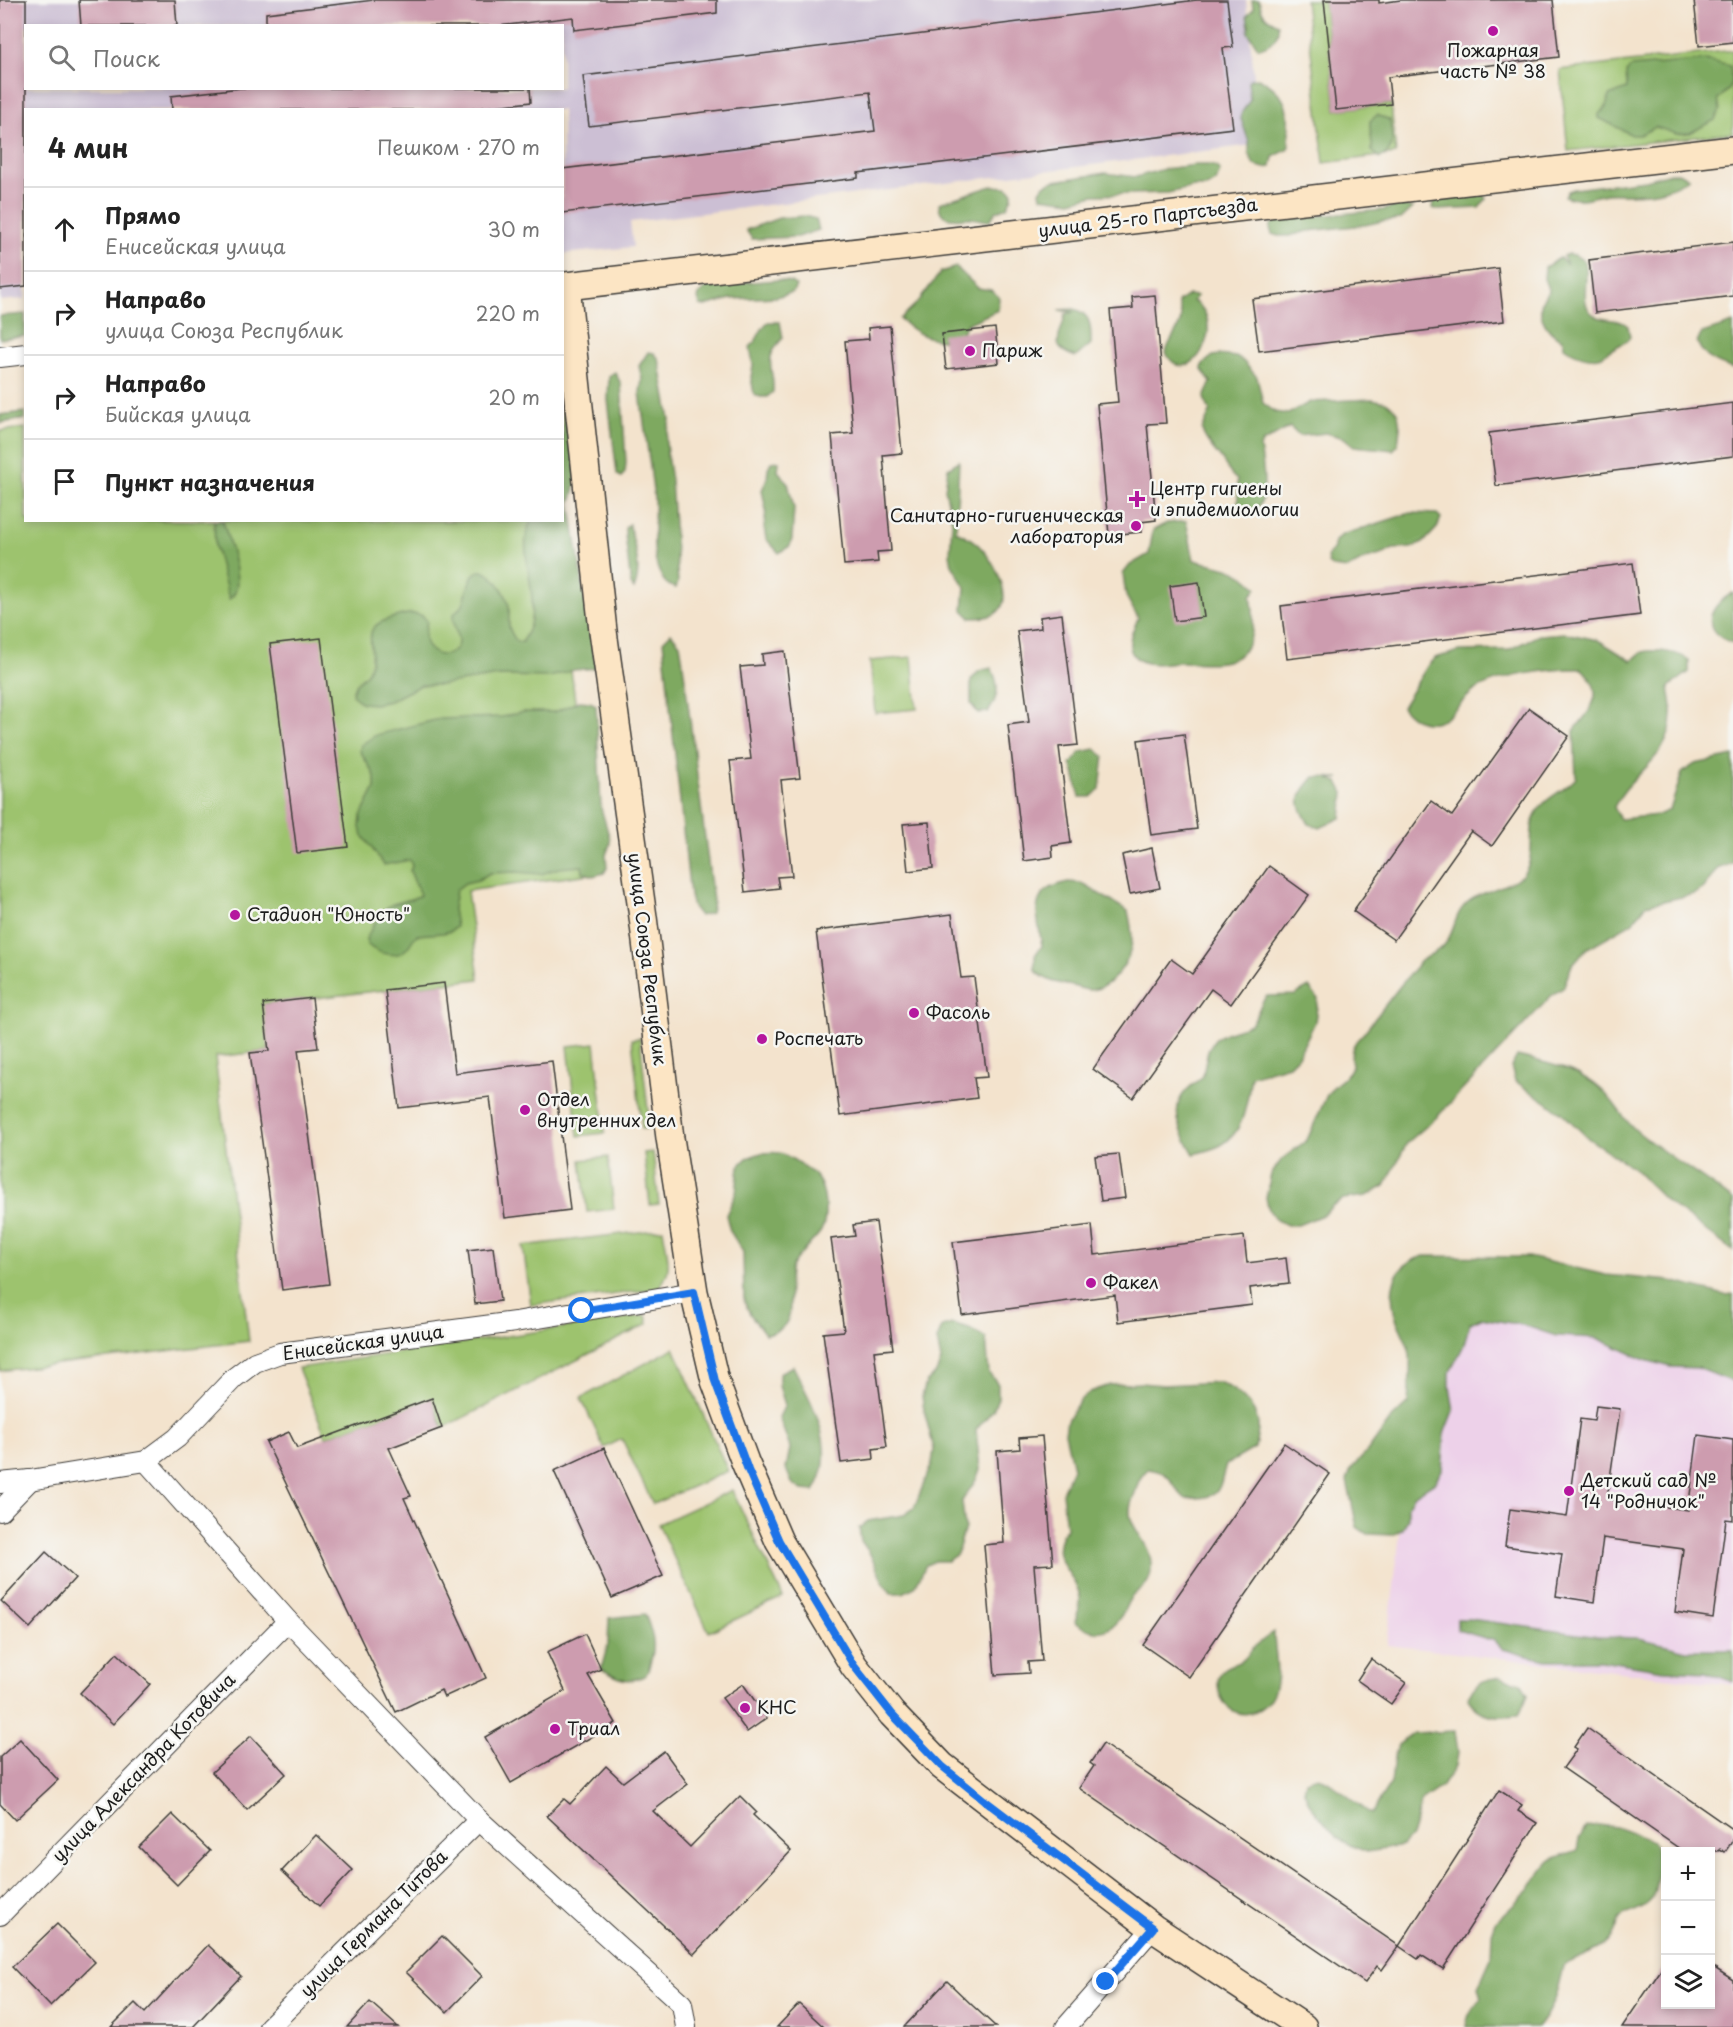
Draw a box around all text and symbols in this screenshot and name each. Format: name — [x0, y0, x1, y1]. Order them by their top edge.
search box — [24, 24, 564, 90]
marker: Пожарная часть № 38 — [1486, 24, 1500, 38]
place label: Пожарная часть № 38 — [1440, 36, 1546, 84]
icon: search — [45, 41, 78, 74]
text: Поиск — [93, 41, 160, 74]
text: 4 мин — [48, 128, 129, 167]
text: Пешком · 270 m — [377, 132, 540, 162]
street label: улица 25-го Партсъезда — [1037, 190, 1260, 243]
text: Прямо — [105, 198, 180, 231]
icon: ahead — [48, 213, 81, 246]
text: 30 m — [487, 214, 540, 244]
text: Енисейская улица — [105, 231, 285, 261]
text: Направо — [105, 282, 206, 315]
icon: right — [48, 297, 81, 330]
text: 220 m — [476, 298, 540, 328]
text: улица Союза Республик — [105, 315, 343, 345]
place label: Париж — [982, 336, 1043, 363]
marker: Париж — [963, 344, 977, 358]
text: Направо — [105, 366, 206, 399]
icon: right — [48, 381, 81, 414]
text: 20 m — [488, 382, 540, 412]
text: Бийская улица — [105, 399, 251, 429]
icon: arrive — [48, 465, 81, 498]
text: Пункт назначения — [105, 465, 315, 498]
place label: Центр гигиены и эпидемиологии — [1150, 474, 1299, 522]
marker: Центр гигиены и эпидемиологии — [1128, 490, 1146, 508]
place label: Санитарно-гигиеническая лаборатория — [890, 501, 1124, 549]
marker: Санитарно-гигиеническая лаборатория — [1129, 519, 1143, 533]
street label: улица Союза Республик — [622, 851, 675, 1067]
place label: Стадион "Юность" — [247, 900, 410, 927]
marker: Стадион "Юность" — [228, 908, 242, 922]
place label: Фасоль — [926, 998, 990, 1025]
marker: Фасоль — [907, 1006, 921, 1020]
place label: Роспечать — [774, 1024, 863, 1051]
marker: Роспечать — [755, 1032, 769, 1046]
place label: Отдел внутренних дел — [537, 1085, 676, 1133]
marker: Отдел внутренних дел — [518, 1103, 532, 1117]
place label: Факел — [1103, 1268, 1159, 1295]
marker: Факел — [1084, 1276, 1098, 1290]
route start — [568, 1297, 594, 1323]
street label: Енисейская улица — [280, 1317, 446, 1366]
place label: Детский сад № 14 "Родничок" — [1580, 1466, 1716, 1514]
marker: Детский сад № 14 "Родничок" — [1562, 1484, 1576, 1498]
street label: улица Александра Котовича — [45, 1666, 241, 1868]
place label: КНС — [757, 1693, 797, 1720]
marker: КНС — [738, 1701, 752, 1715]
place label: Триал — [567, 1714, 620, 1741]
marker: Триал — [548, 1722, 562, 1736]
street label: улица Германа Титова — [293, 1842, 453, 2003]
map controls — [1661, 1847, 1715, 2009]
button: + — [1661, 1847, 1715, 1901]
button: − — [1661, 1901, 1715, 1955]
button: layers — [1661, 1955, 1715, 2009]
route end — [1092, 1968, 1118, 1994]

